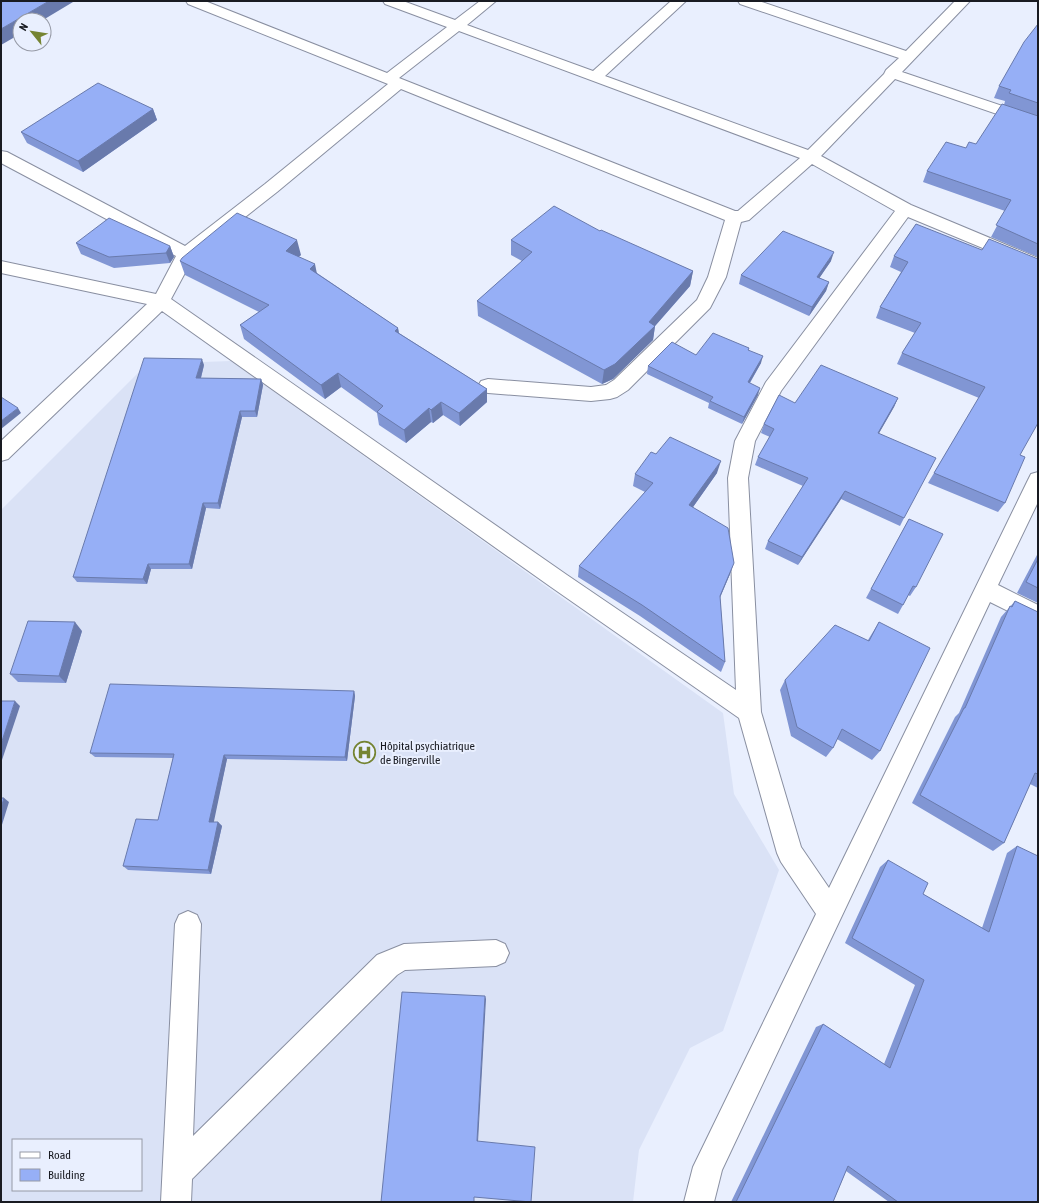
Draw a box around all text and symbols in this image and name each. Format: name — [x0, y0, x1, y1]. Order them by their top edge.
north arrow — [12, 12, 52, 52]
text: N — [17, 21, 30, 33]
place label: Hôpital psychiatrique de Bingerville — [380, 739, 475, 767]
hospital icon: Hôpital psychiatrique de Bingerville — [352, 740, 378, 766]
legend — [12, 1139, 142, 1191]
text: Road — [48, 1148, 71, 1162]
text: Building — [48, 1168, 86, 1182]

